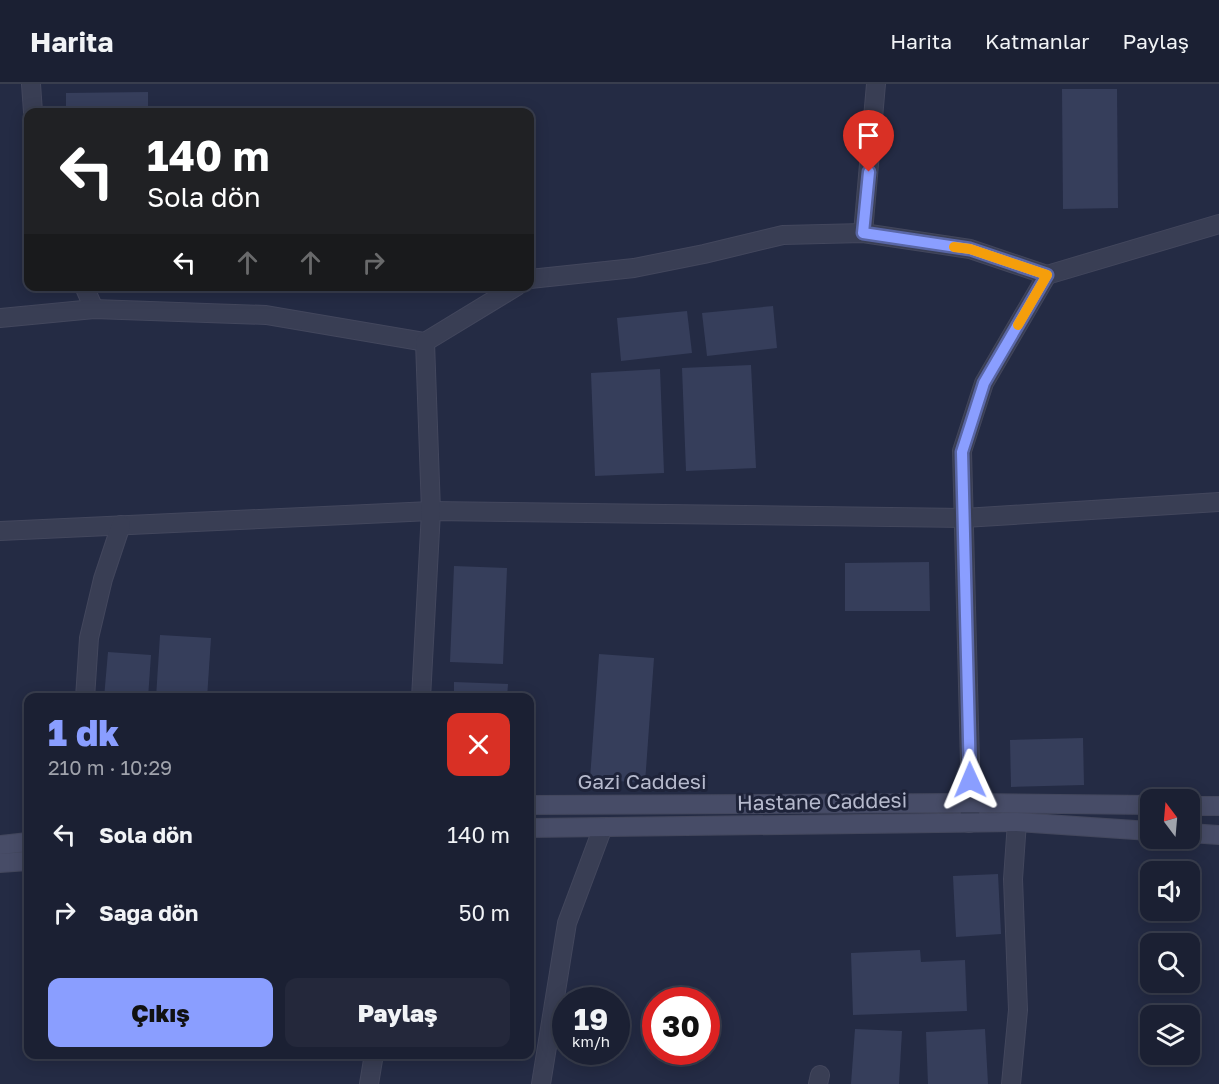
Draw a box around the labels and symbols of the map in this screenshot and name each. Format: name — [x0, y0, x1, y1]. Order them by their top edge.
pin — [843, 110, 894, 172]
position arrow — [938, 748, 1002, 812]
street label: Gazi Caddesi — [577, 768, 707, 794]
street label: Hastane Caddesi — [737, 787, 907, 815]
north arrow — [1140, 789, 1200, 849]
speed limit sign: 30 — [642, 987, 720, 1065]

